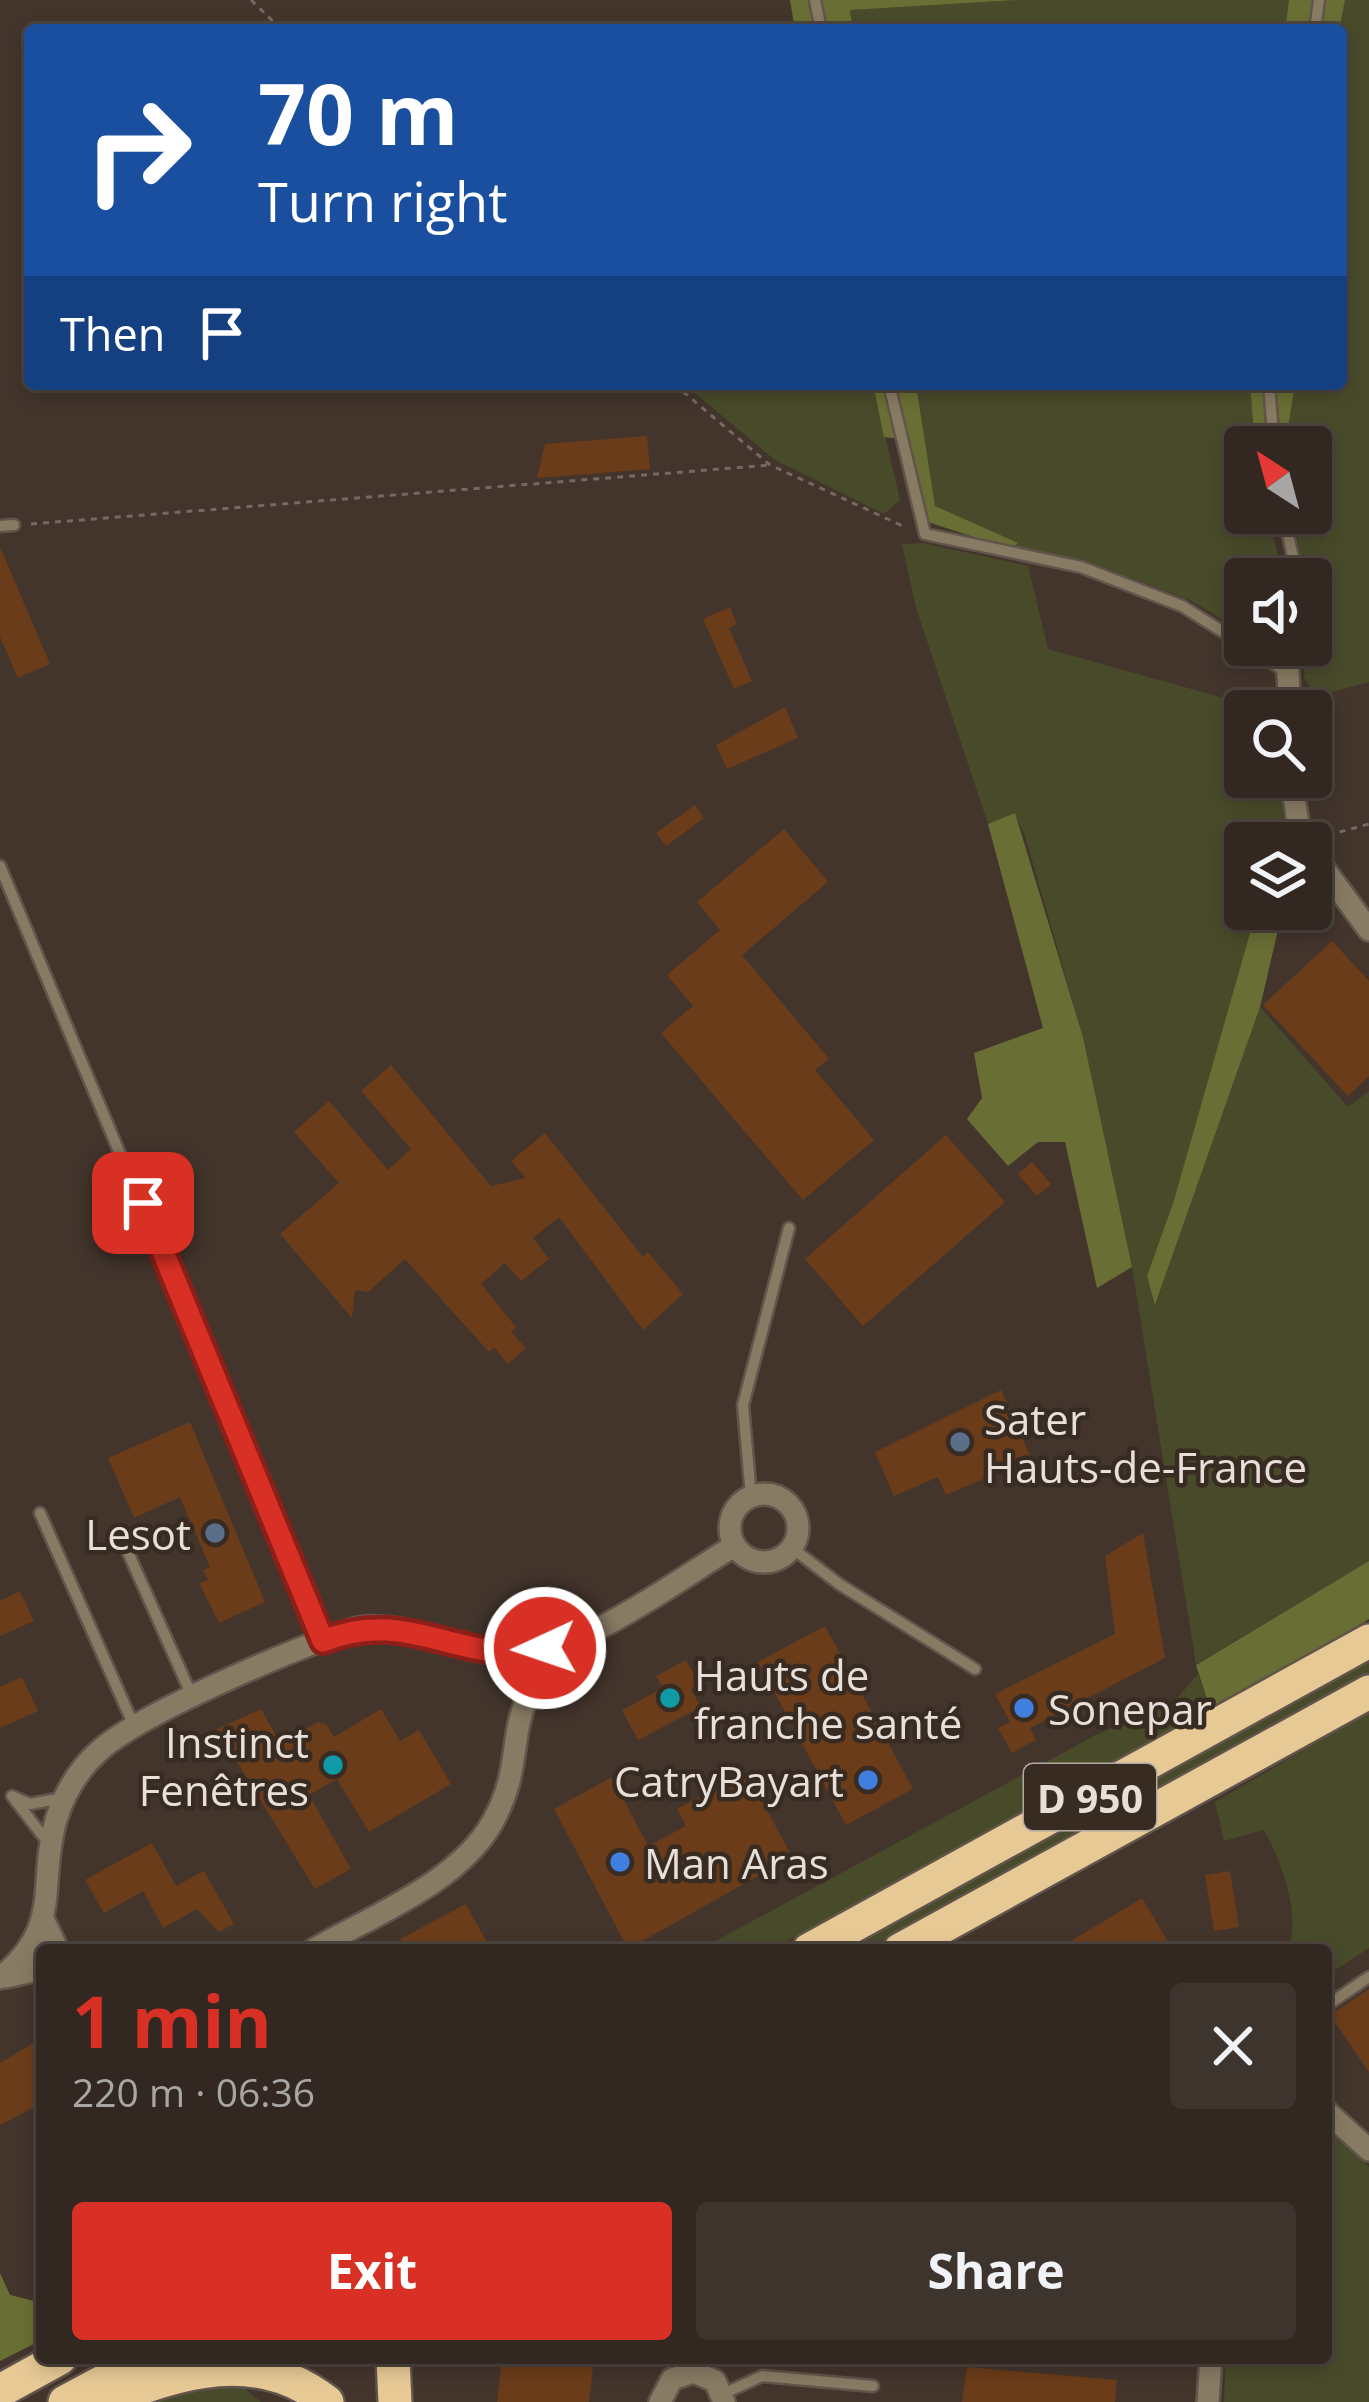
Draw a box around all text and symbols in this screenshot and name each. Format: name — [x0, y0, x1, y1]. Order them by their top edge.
text: 70 m — [258, 55, 458, 170]
icon: right — [60, 72, 216, 228]
text: Turn right — [258, 164, 507, 238]
icon: arrive — [189, 300, 255, 366]
text: Then — [60, 303, 165, 364]
north arrow — [1224, 426, 1332, 534]
map controls — [1224, 426, 1332, 930]
button: sound — [1224, 558, 1332, 666]
button: search — [1224, 690, 1332, 798]
button: layers — [1224, 822, 1332, 930]
pin — [92, 1152, 194, 1254]
icon: arrive — [110, 1170, 176, 1236]
place label: Sater Hauts-de-France — [984, 1390, 1307, 1495]
marker: Sater Hauts-de-France — [947, 1429, 973, 1455]
place label: Lesot — [85, 1505, 191, 1562]
marker: Lesot — [202, 1520, 228, 1546]
position arrow — [482, 1585, 608, 1711]
place label: Hauts de franche santé — [694, 1646, 962, 1751]
place label: Sonepar — [1048, 1680, 1212, 1737]
marker: Hauts de franche santé — [657, 1685, 683, 1711]
marker: Sonepar — [1011, 1695, 1037, 1721]
place label: Instinct Fenêtres — [139, 1713, 309, 1818]
marker: Instinct Fenêtres — [320, 1752, 346, 1778]
place label: CatryBayart — [614, 1752, 844, 1809]
road number: D 950 — [1024, 1764, 1156, 1830]
marker: CatryBayart — [855, 1767, 881, 1793]
place label: Man Aras — [644, 1834, 829, 1891]
marker: Man Aras — [607, 1849, 633, 1875]
text: 1 min — [72, 1971, 272, 2069]
button: close — [1170, 1983, 1296, 2109]
text: 220 m · 06:36 — [72, 2065, 315, 2118]
button: Exit — [72, 2202, 672, 2340]
button: Share — [696, 2202, 1296, 2340]

